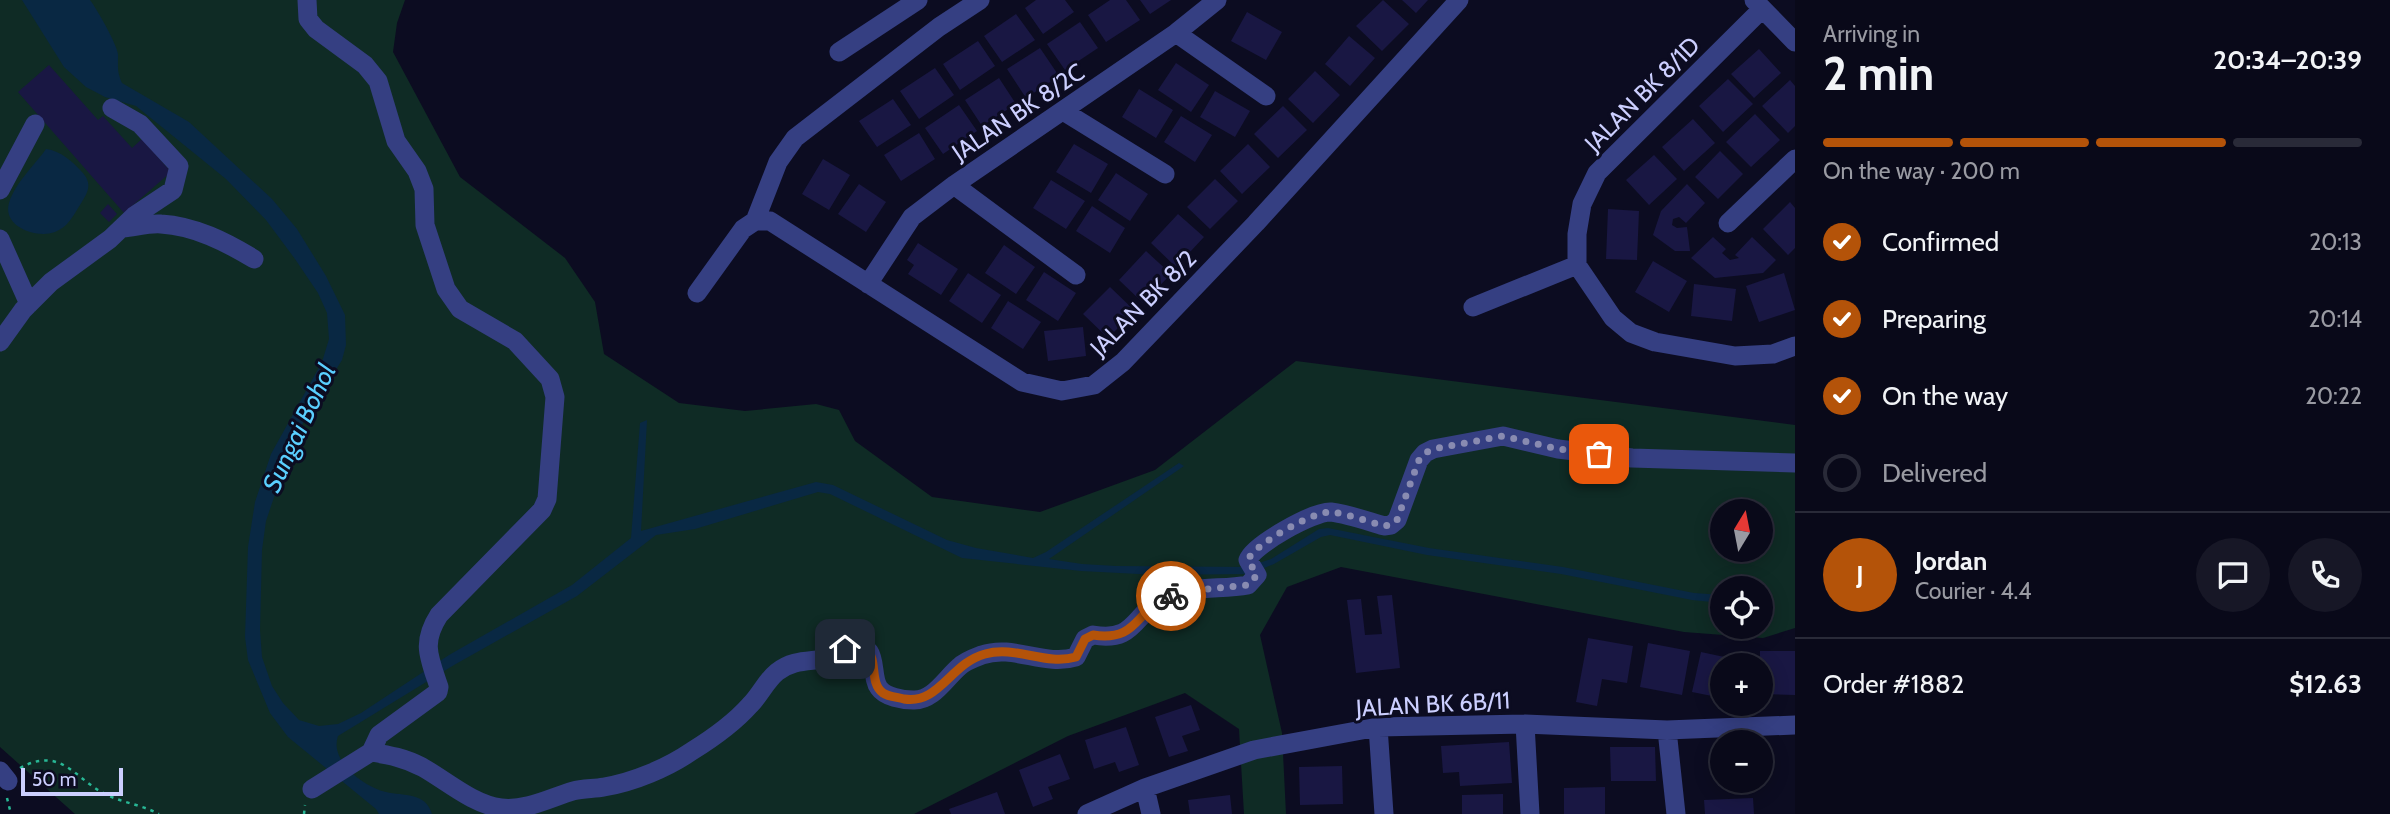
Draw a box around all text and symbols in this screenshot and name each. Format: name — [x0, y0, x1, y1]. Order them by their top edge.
text: Arriving in — [1823, 20, 1920, 48]
street label: JALAN BK 8/1D — [1578, 30, 1706, 158]
text: 20:34–20:39 — [2213, 44, 2362, 76]
text: 2 min — [1823, 46, 1934, 102]
street label: JALAN BK 8/2C — [946, 57, 1090, 167]
text: On the way · 200 m — [1823, 157, 2020, 185]
icon: check — [1823, 223, 1861, 261]
text: Confirmed — [1882, 226, 1999, 258]
text: 20:13 — [2309, 228, 2362, 256]
street label: JALAN BK 8/2 — [1083, 244, 1202, 363]
icon: check — [1823, 300, 1861, 338]
text: Preparing — [1882, 303, 1986, 335]
text: 20:14 — [2308, 305, 2362, 333]
water label: Sungai Bohol — [255, 359, 343, 497]
icon: check — [1823, 377, 1861, 415]
text: On the way — [1882, 380, 2008, 412]
text: 20:22 — [2305, 382, 2362, 410]
pin — [1569, 424, 1629, 484]
icon: bag — [1580, 435, 1618, 473]
text: Delivered — [1882, 457, 1987, 489]
north arrow — [1710, 499, 1773, 562]
map controls — [1710, 499, 1773, 793]
button: chat — [2196, 538, 2270, 612]
button: phone — [2288, 538, 2362, 612]
text: Jordan — [1915, 545, 1987, 577]
text: J — [1856, 559, 1864, 591]
courier — [1136, 561, 1206, 631]
button: locate — [1710, 576, 1773, 639]
icon: bike — [1152, 577, 1190, 615]
text: Courier · 4.4 — [1915, 577, 2032, 605]
pin — [815, 619, 875, 679]
icon: home — [826, 630, 864, 668]
button: + — [1710, 653, 1773, 716]
text: Order #1882 — [1823, 668, 1964, 700]
text: $12.63 — [2289, 668, 2362, 700]
street label: JALAN BK 6B/11 — [1354, 685, 1511, 723]
button: − — [1710, 730, 1773, 793]
scale bar — [21, 765, 122, 797]
text: 50 m — [32, 768, 76, 791]

